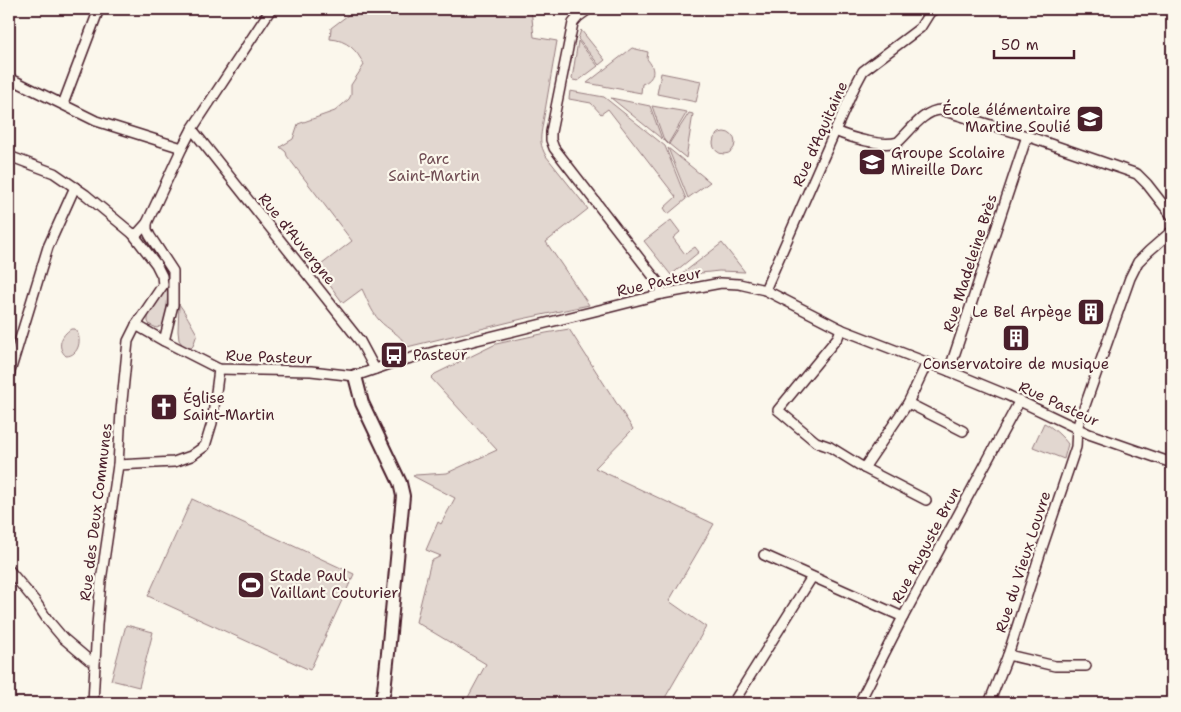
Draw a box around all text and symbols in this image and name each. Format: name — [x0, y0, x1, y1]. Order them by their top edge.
scale bar — [994, 28, 1074, 60]
text: 50 m — [1001, 35, 1039, 55]
street label: Rue d'Aquitaine — [788, 78, 852, 190]
place label: École élémentaire Martine Soulié — [942, 99, 1071, 137]
school or university icon: École élémentaire Martine Soulié — [1075, 104, 1105, 134]
place label: Groupe Scolaire Mireille Darc — [891, 143, 1005, 180]
school or university icon: Groupe Scolaire Mireille Darc — [857, 147, 887, 177]
park label: Parc Saint-Martin — [388, 149, 480, 186]
street label: Rue d'Auvergne — [254, 189, 340, 289]
street label: Rue Madeleine Brès — [938, 192, 1002, 334]
street label: Rue Pasteur — [615, 263, 703, 301]
building icon: Le Bel Arpège — [1076, 297, 1106, 327]
place label: Le Bel Arpège — [972, 302, 1072, 322]
building icon: Conservatoire de musique — [1001, 323, 1031, 353]
bus stop icon: Pasteur — [379, 340, 409, 370]
street label: Rue Pasteur — [225, 345, 313, 369]
place label: Pasteur — [413, 345, 468, 365]
place label: Conservatoire de musique — [923, 354, 1109, 374]
street label: Rue Pasteur — [1015, 377, 1103, 431]
place label: Église Saint-Martin — [183, 387, 275, 425]
church icon: Église Saint-Martin — [149, 392, 179, 422]
street label: Rue des Deux Communes — [75, 422, 117, 602]
street label: Rue Auguste Brun — [887, 483, 965, 607]
street label: Rue du Vieux Louvre — [991, 489, 1055, 635]
place label: Stade Paul Vaillant Couturier — [270, 566, 398, 603]
sports icon: Stade Paul Vaillant Couturier — [236, 570, 266, 600]

